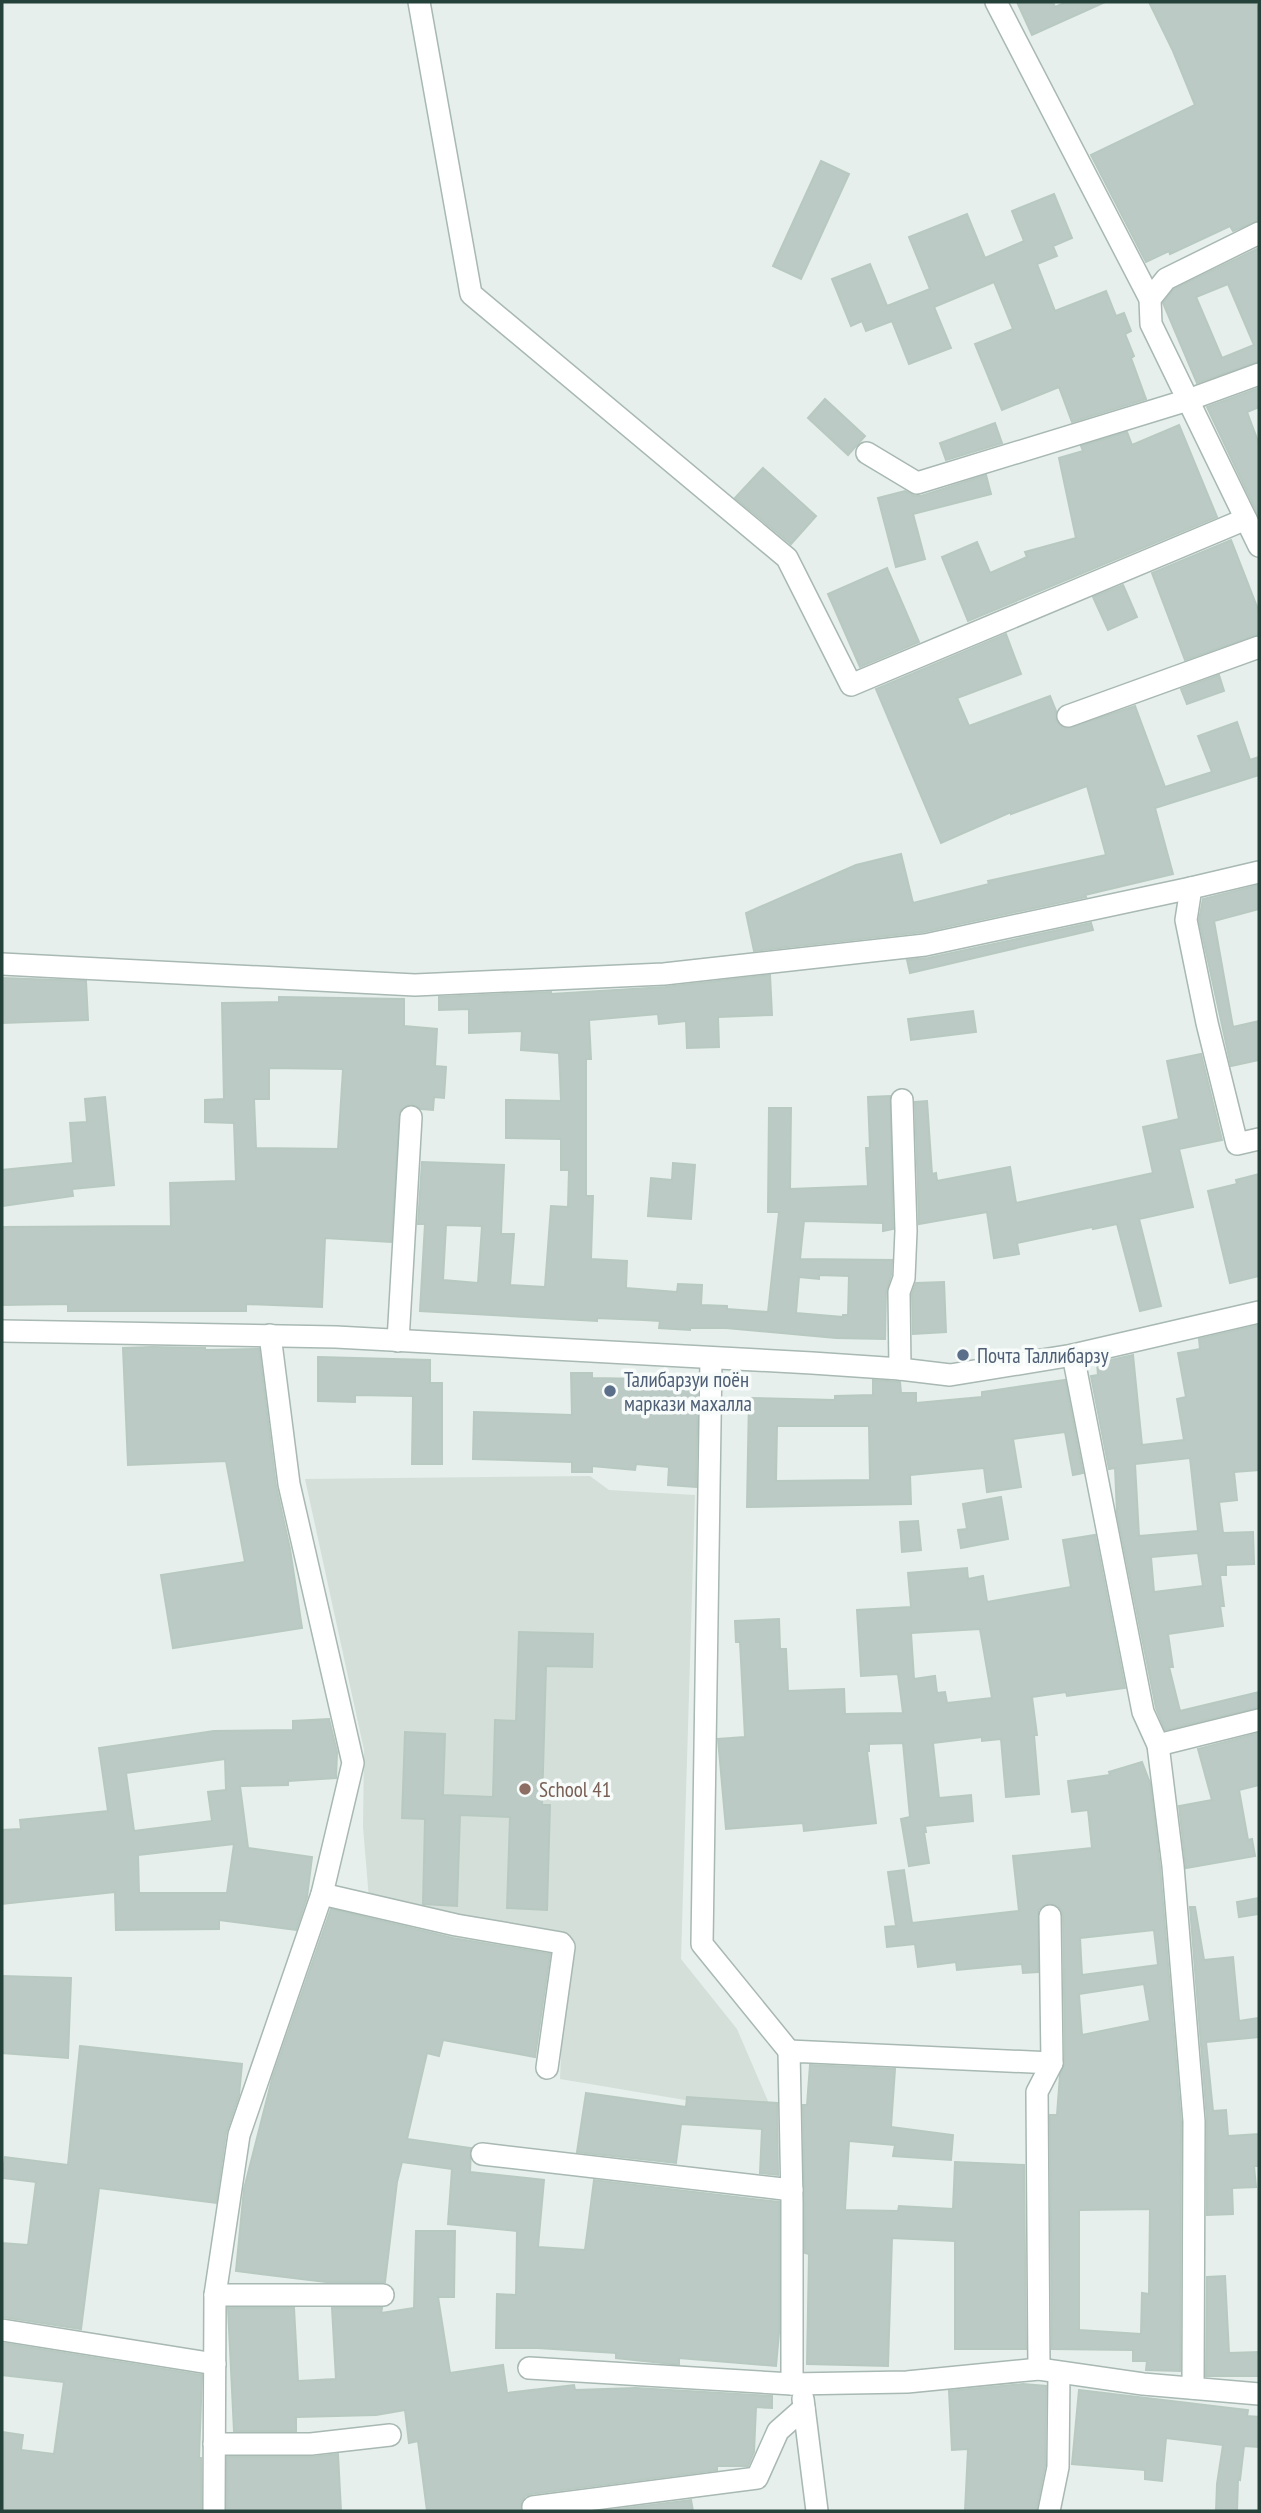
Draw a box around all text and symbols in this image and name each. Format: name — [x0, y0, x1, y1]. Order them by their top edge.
place label: Почта Таллибарзу — [977, 1342, 1109, 1369]
marker: Почта Таллибарзу — [955, 1347, 971, 1363]
place label: Талибарзуи поён маркази махалла — [624, 1366, 752, 1417]
marker: Талибарзуи поён маркази махалла — [602, 1383, 618, 1399]
place label: School 41 — [539, 1776, 611, 1803]
marker: School 41 — [517, 1781, 533, 1797]

